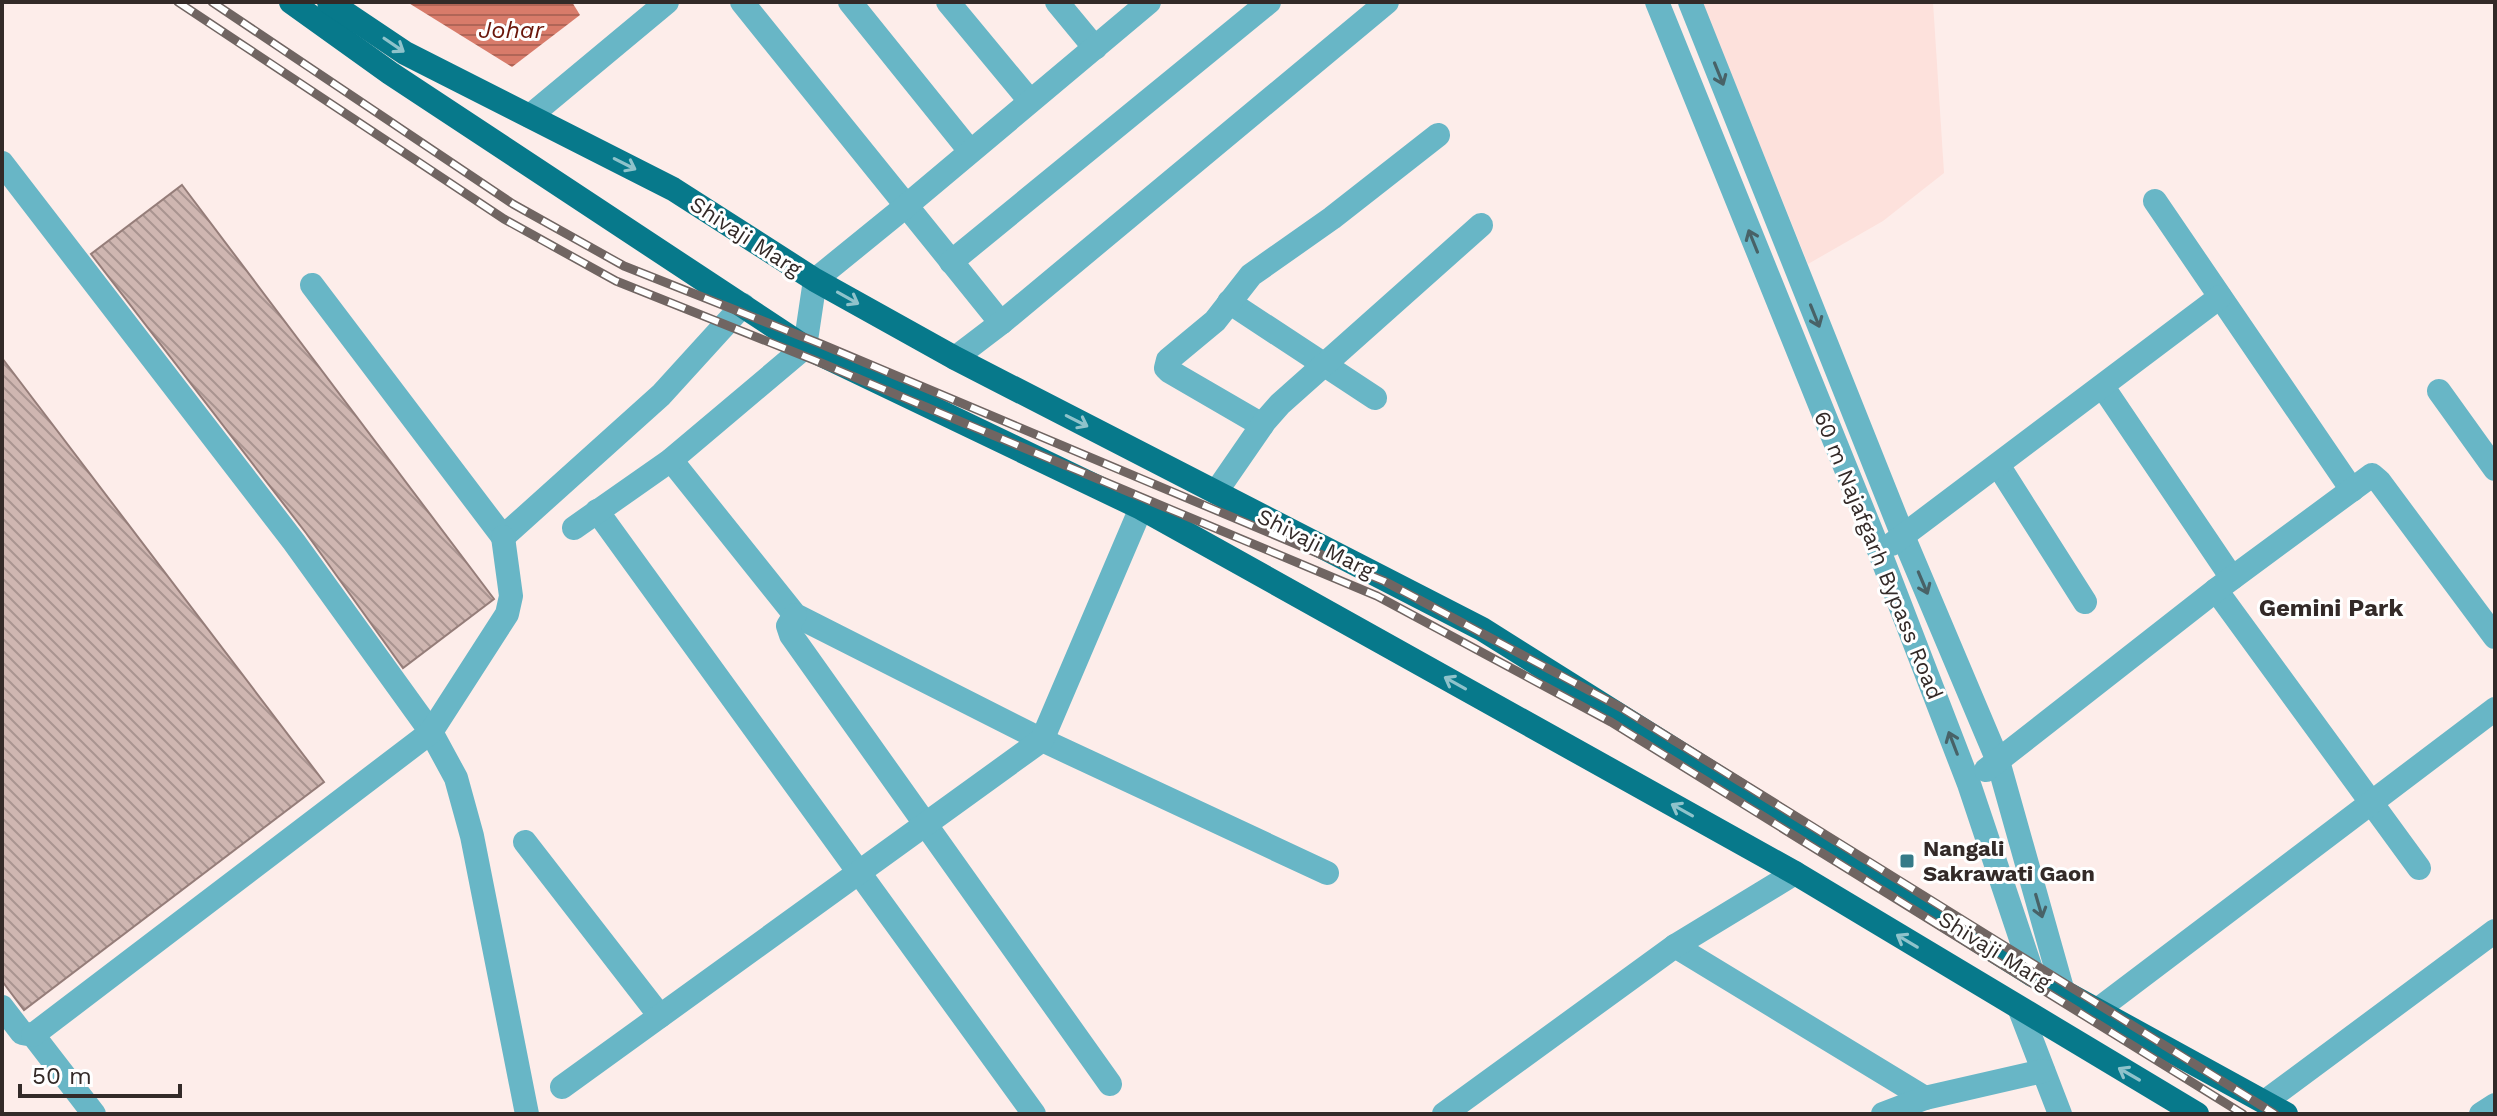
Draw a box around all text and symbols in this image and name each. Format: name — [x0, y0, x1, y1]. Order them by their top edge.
water label: Johar — [478, 16, 546, 44]
one-way arrow — [382, 38, 405, 54]
one-way arrow — [1713, 61, 1727, 86]
one-way arrow — [612, 157, 636, 173]
street label: Shivaji Marg — [685, 191, 806, 282]
one-way arrow — [1745, 229, 1760, 254]
one-way arrow — [835, 291, 859, 306]
one-way arrow — [1809, 303, 1823, 328]
street label: 60 m Najafgarh Bypass Road — [1809, 407, 1948, 703]
one-way arrow — [1064, 413, 1088, 429]
street label: Shivaji Marg — [1253, 503, 1379, 584]
one-way arrow — [1916, 570, 1931, 595]
district label: Gemini Park — [2259, 594, 2403, 622]
one-way arrow — [1444, 675, 1467, 691]
one-way arrow — [1945, 731, 1959, 756]
one-way arrow — [1671, 802, 1694, 818]
place label: Nangali Sakrawati Gaon — [1923, 836, 2095, 886]
marker: Nangali Sakrawati Gaon — [1898, 852, 1916, 870]
one-way arrow — [2032, 893, 2047, 919]
street label: Shivaji Marg — [1934, 906, 2056, 995]
one-way arrow — [1896, 932, 1918, 949]
scale bar — [20, 1048, 180, 1098]
text: 50 m — [32, 1062, 92, 1090]
one-way arrow — [2118, 1066, 2141, 1082]

